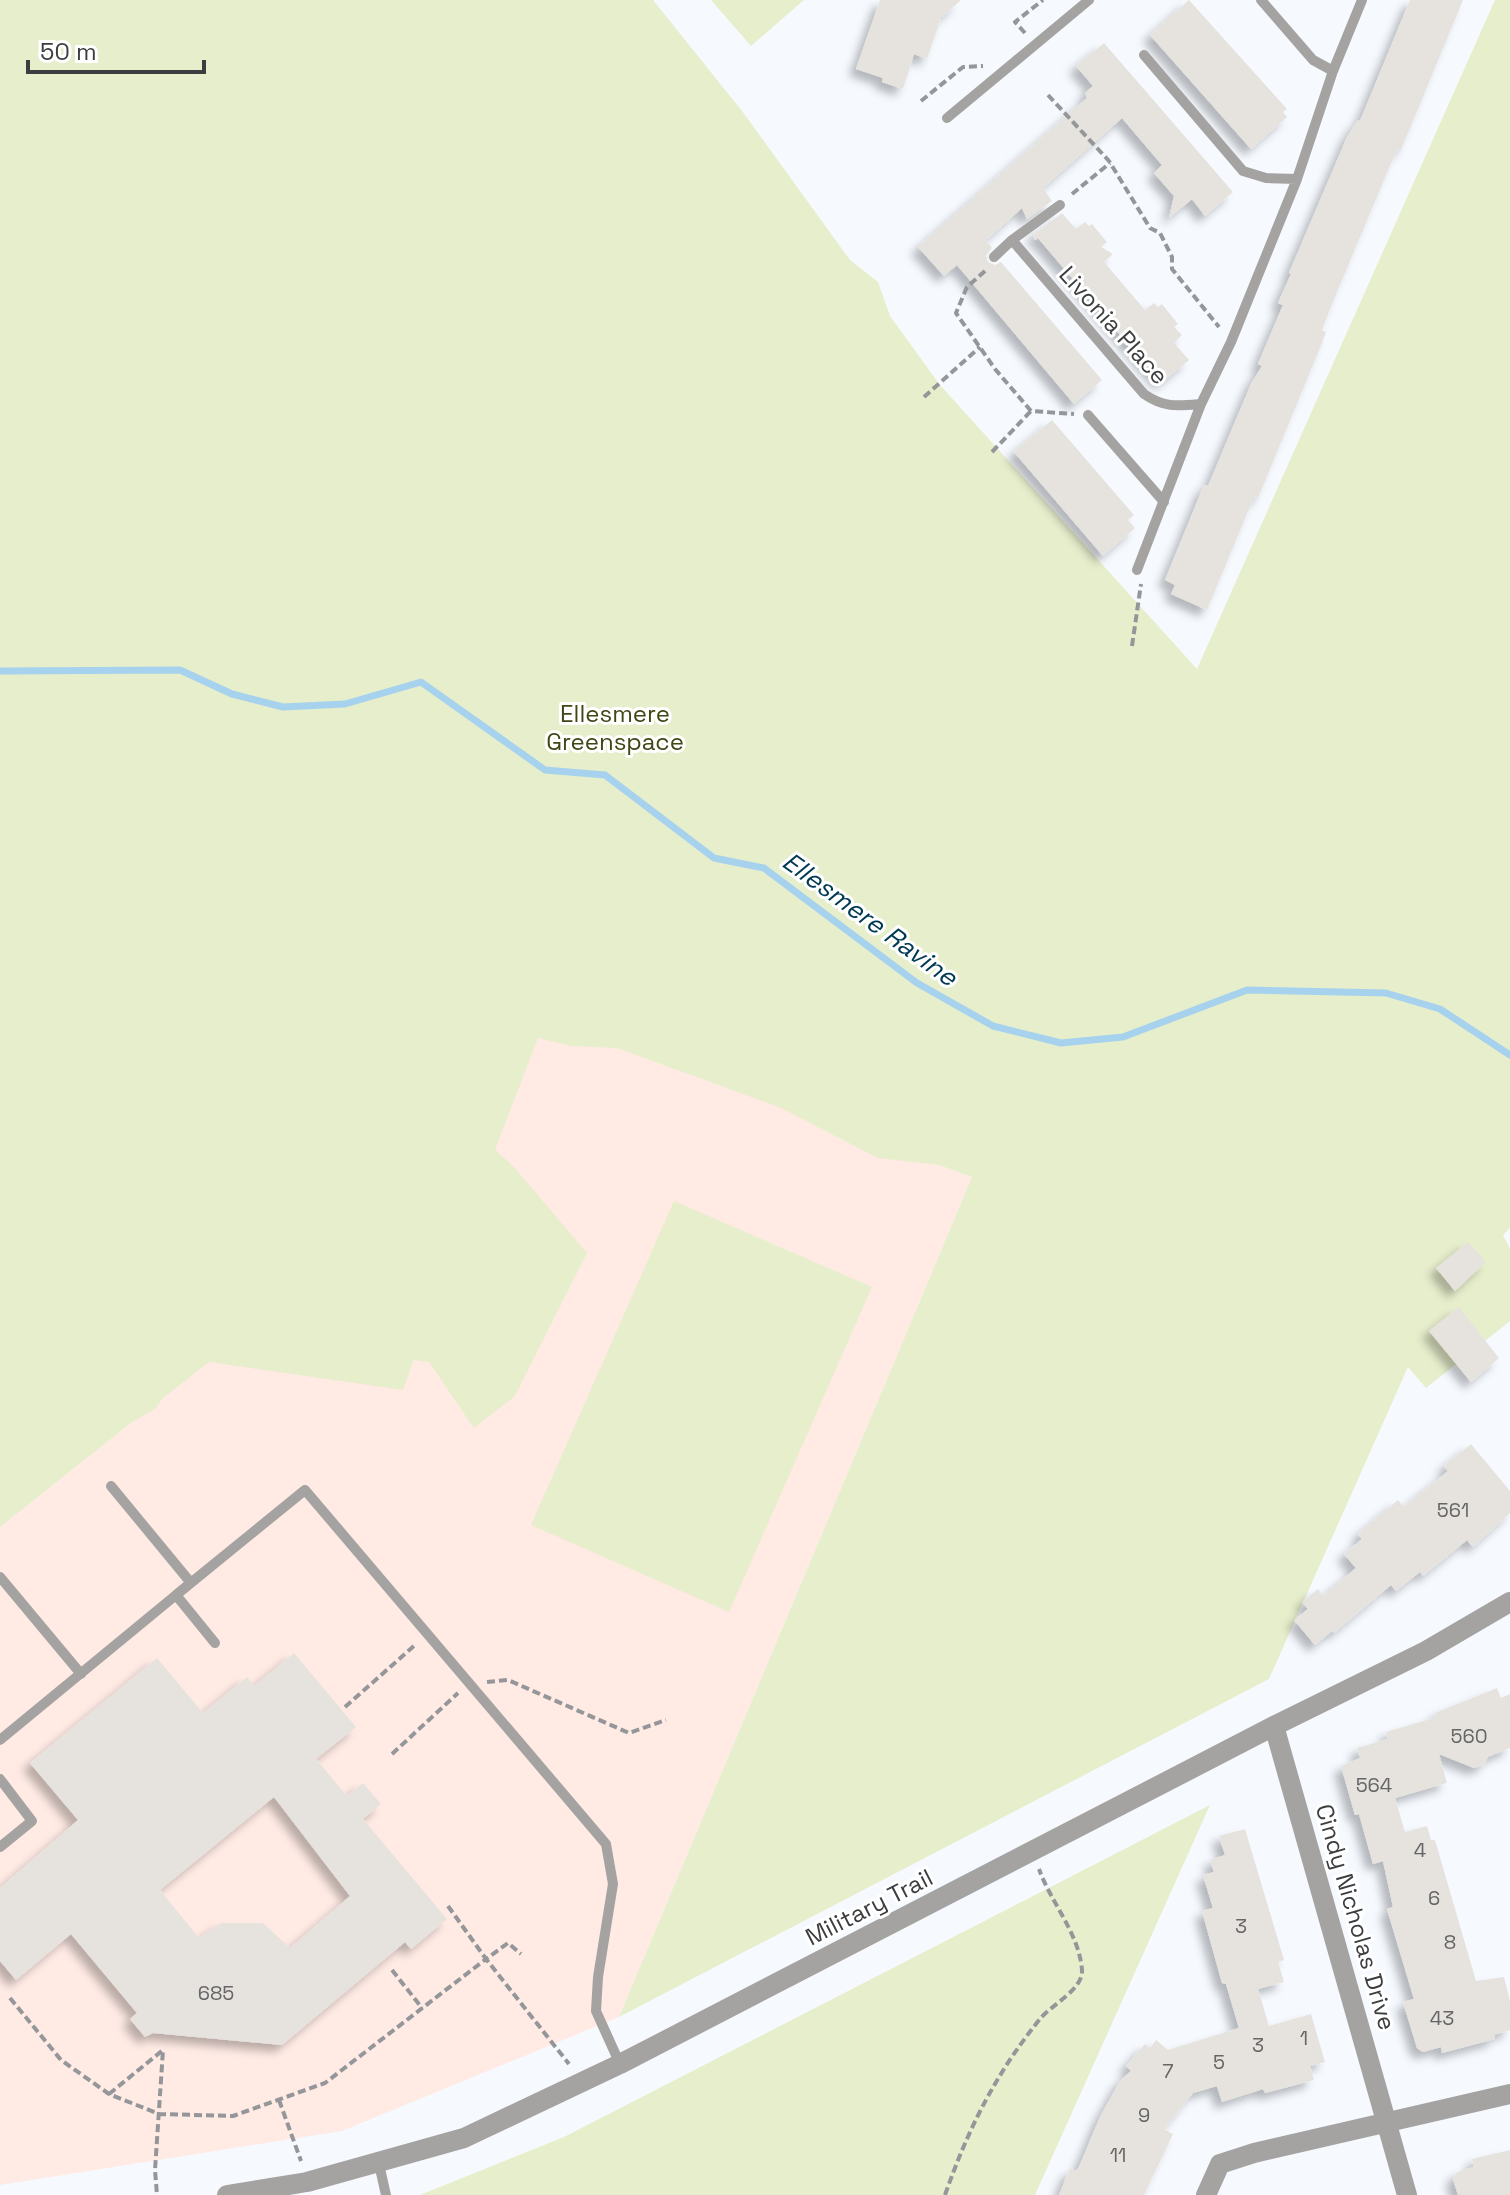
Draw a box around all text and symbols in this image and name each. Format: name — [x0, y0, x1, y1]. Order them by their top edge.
scale bar — [28, 24, 204, 74]
text: 50 m — [40, 36, 97, 67]
street label: Livonia Place — [1053, 259, 1175, 391]
park label: Ellesmere Greenspace — [546, 698, 684, 757]
water label: Ellesmere Ravine — [776, 844, 965, 995]
house number: 561 — [1437, 1497, 1469, 1523]
house number: 560 — [1450, 1723, 1488, 1749]
house number: 564 — [1356, 1772, 1392, 1798]
street label: Cindy Nicholas Drive — [1309, 1800, 1403, 2034]
house number: 4 — [1414, 1837, 1426, 1863]
street label: Military Trail — [800, 1862, 938, 1952]
house number: 6 — [1428, 1885, 1440, 1911]
house number: 3 — [1235, 1913, 1247, 1939]
house number: 8 — [1444, 1929, 1456, 1955]
house number: 685 — [198, 1980, 234, 2006]
house number: 43 — [1430, 2005, 1454, 2031]
house number: 1 — [1300, 2025, 1308, 2051]
house number: 3 — [1252, 2032, 1264, 2058]
house number: 5 — [1213, 2049, 1225, 2075]
house number: 7 — [1162, 2058, 1174, 2084]
house number: 9 — [1138, 2102, 1150, 2128]
house number: 11 — [1110, 2142, 1126, 2168]

